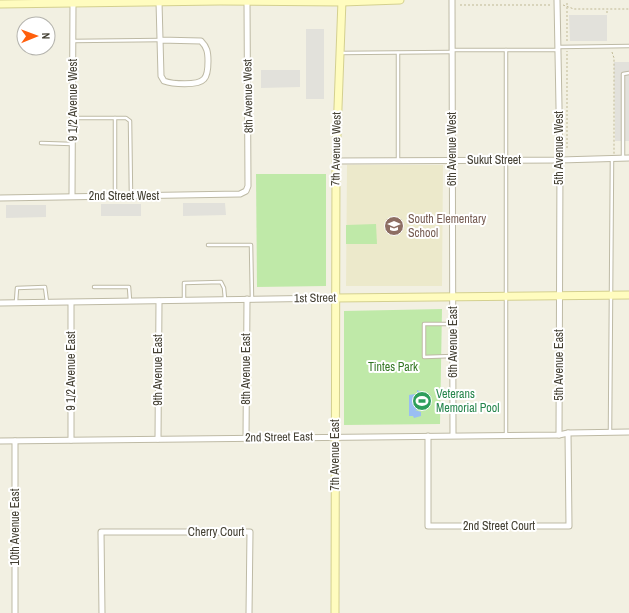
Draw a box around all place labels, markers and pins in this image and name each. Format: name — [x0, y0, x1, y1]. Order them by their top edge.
place label: South Elementary School — [408, 211, 486, 241]
school or university icon: South Elementary School — [383, 215, 405, 237]
place label: Veterans Memorial Pool — [436, 386, 499, 416]
sports icon: Veterans Memorial Pool — [411, 390, 433, 412]

